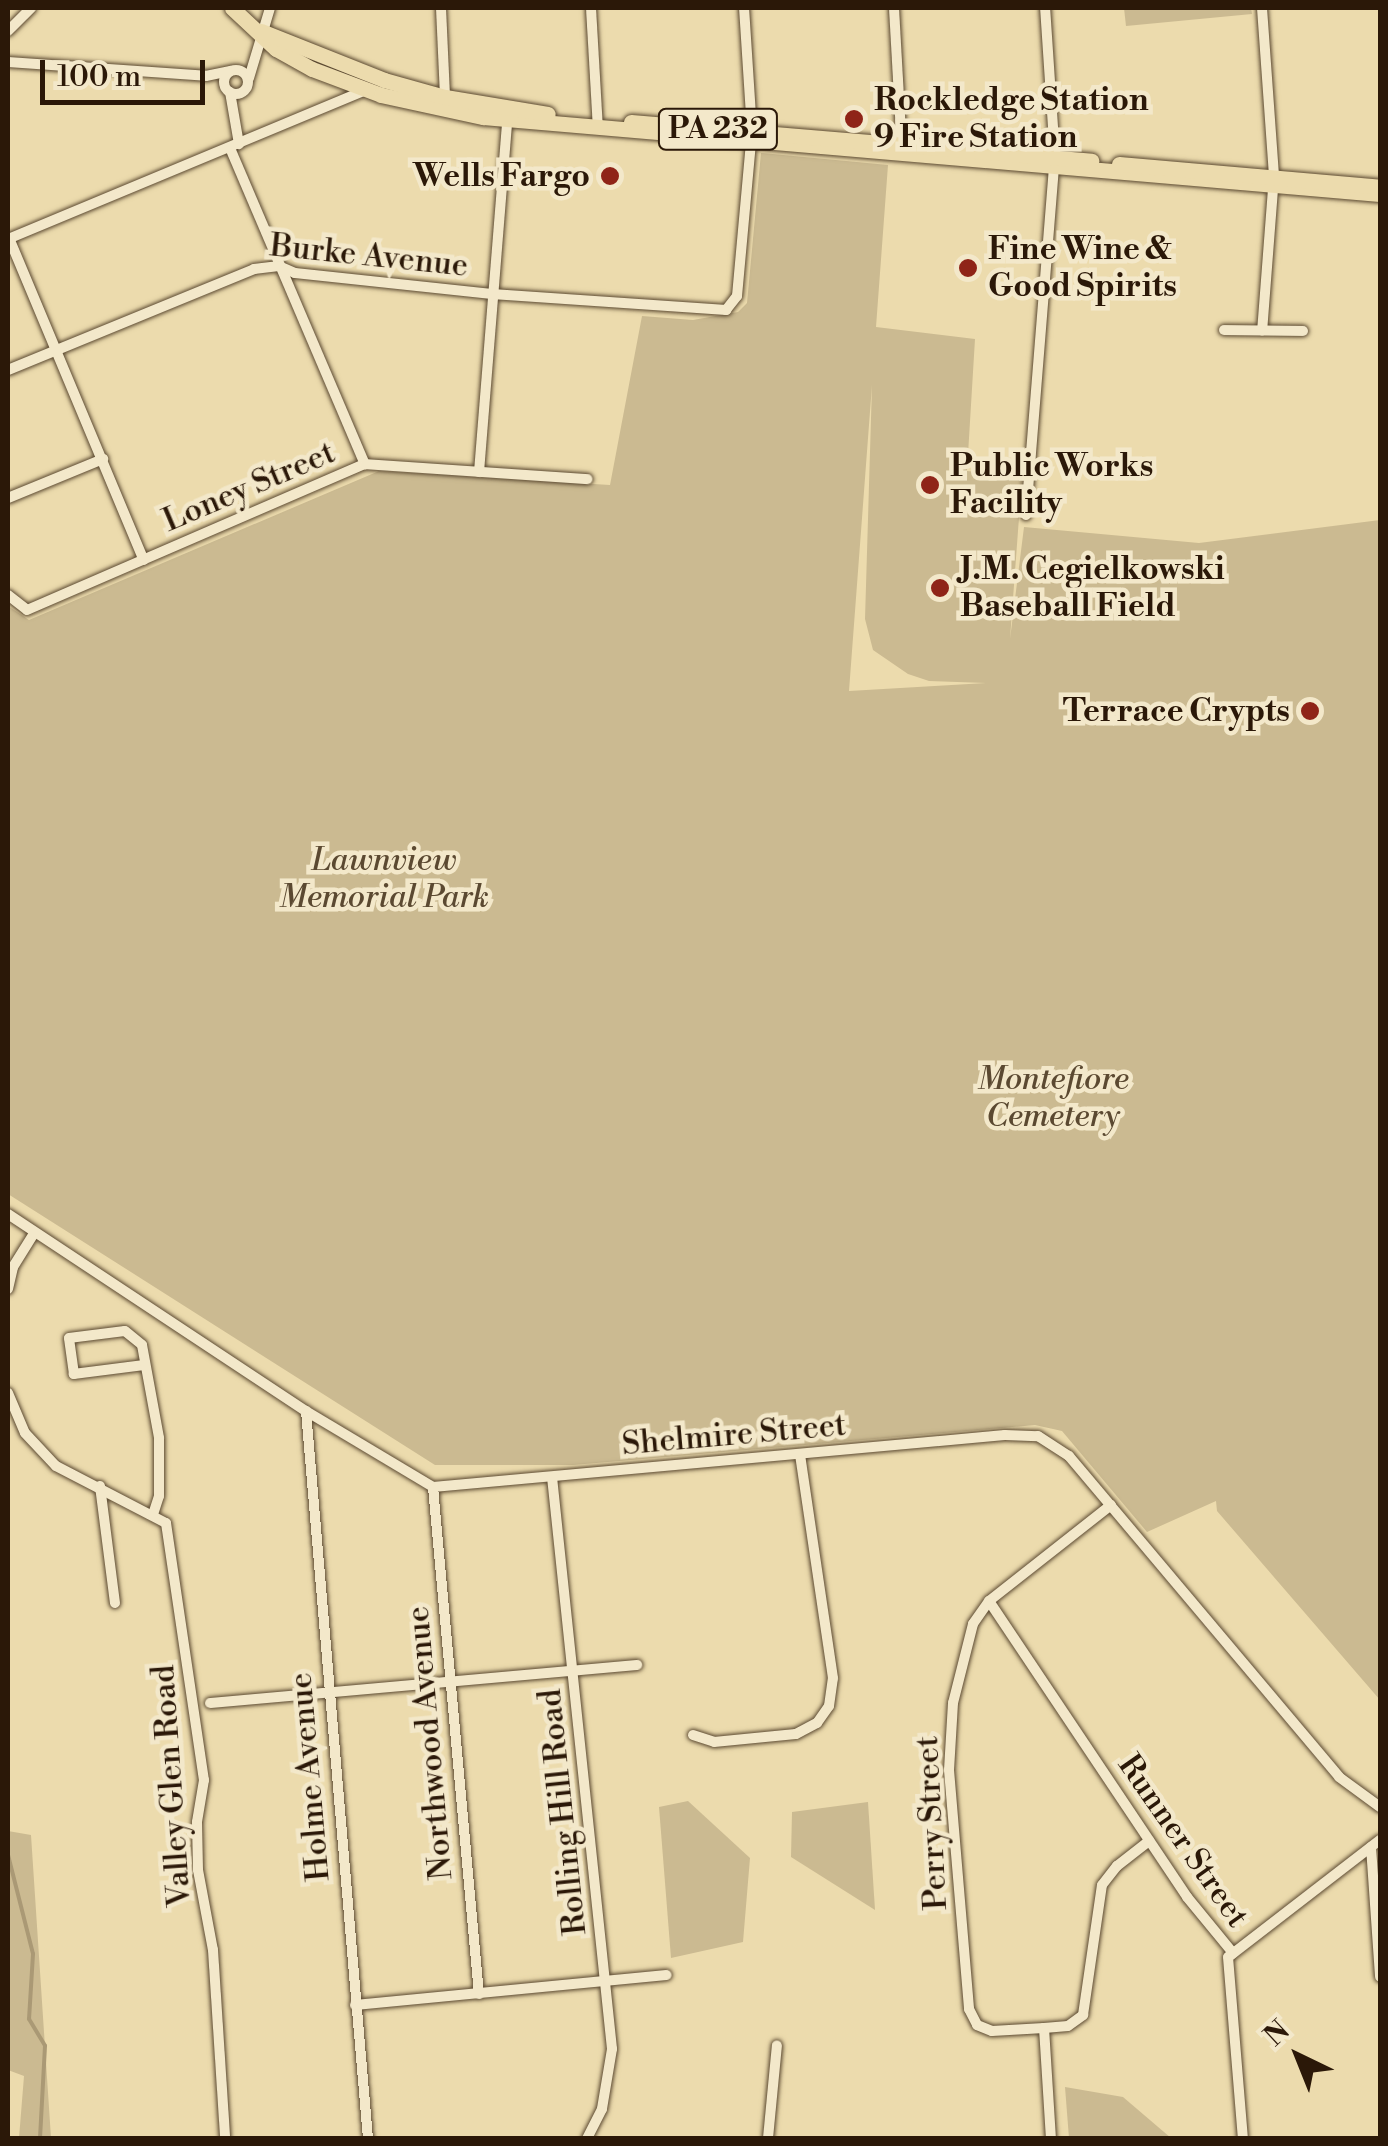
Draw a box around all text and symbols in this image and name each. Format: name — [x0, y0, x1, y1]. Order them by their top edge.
scale bar — [45, 40, 210, 102]
text: 100 m — [57, 58, 141, 96]
place label: Rockledge Station 9 Fire Station — [874, 82, 1149, 157]
road number: PA 232 — [656, 104, 780, 154]
marker: Rockledge Station 9 Fire Station — [843, 108, 865, 130]
place label: Wells Fargo — [413, 157, 590, 195]
marker: Wells Fargo — [599, 165, 621, 187]
street label: Burke Avenue — [268, 227, 470, 285]
place label: Fine Wine & Good Spirits — [988, 231, 1177, 306]
marker: Fine Wine & Good Spirits — [957, 257, 979, 279]
street label: Loney Street — [157, 434, 341, 540]
place label: Public Works Facility — [950, 448, 1154, 523]
marker: Public Works Facility — [919, 474, 941, 496]
place label: J.M. Cegielkowski Baseball Field — [960, 551, 1225, 626]
marker: J.M. Cegielkowski Baseball Field — [929, 577, 951, 599]
place label: Terrace Crypts — [1063, 692, 1290, 730]
marker: Terrace Crypts — [1299, 700, 1321, 722]
park label: Lawnview Memorial Park — [279, 842, 489, 917]
park label: Montefiore Cemetery — [977, 1061, 1129, 1136]
street label: Shelmire Street — [620, 1406, 848, 1464]
street label: Northwood Avenue — [399, 1605, 461, 1881]
street label: Valley Glen Road — [144, 1664, 200, 1908]
street label: Holme Avenue — [282, 1671, 338, 1883]
street label: Rolling Hill Road — [531, 1687, 595, 1937]
street label: Perry Street — [908, 1735, 956, 1911]
street label: Runner Street — [1109, 1747, 1257, 1935]
north arrow — [1248, 2006, 1348, 2106]
text: N — [1257, 2013, 1297, 2054]

